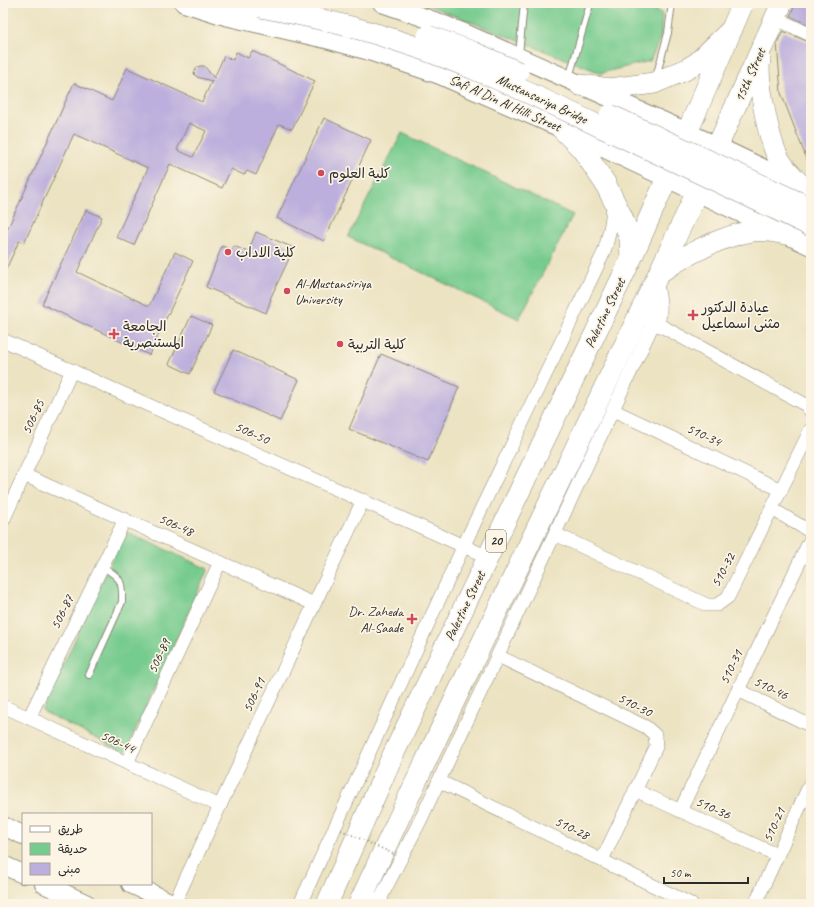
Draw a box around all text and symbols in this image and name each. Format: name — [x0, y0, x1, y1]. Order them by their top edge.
street label: 15th Street — [731, 44, 770, 105]
street label: Safi Al Din Al Hilli Street — [447, 71, 565, 136]
street label: Mustansariya Bridge — [494, 71, 591, 128]
place label: كلية العلوم — [329, 165, 390, 184]
marker: كلية العلوم — [316, 168, 326, 178]
place label: كلية الاداب — [236, 244, 296, 261]
marker: كلية الاداب — [223, 247, 233, 257]
street label: Palestine Street — [581, 274, 630, 351]
place label: Al-Mustansiriya University — [295, 275, 372, 308]
marker: Al-Mustansiriya University — [282, 286, 292, 296]
place label: عيادة الدكتور مثنى اسماعيل — [701, 299, 780, 332]
marker: عيادة الدكتور مثنى اسماعيل — [687, 309, 699, 321]
place label: الجامعة المستنصرية — [123, 318, 184, 351]
marker: الجامعة المستنصرية — [108, 328, 120, 340]
place label: كلية التربية — [348, 336, 406, 353]
marker: كلية التربية — [335, 339, 345, 349]
street label: 506-85 — [18, 396, 49, 437]
street label: 506-50 — [232, 418, 273, 449]
street label: 510-34 — [684, 420, 725, 451]
street label: 506-48 — [156, 510, 197, 541]
road number: 20 — [486, 530, 506, 552]
street label: 510-32 — [707, 549, 740, 590]
street label: Palestine Street — [441, 567, 490, 644]
street label: 506-87 — [46, 591, 78, 632]
place label: Dr. Zaheda Al-Saade — [348, 603, 404, 636]
marker: Dr. Zaheda Al-Saade — [406, 613, 418, 625]
street label: 506-89 — [144, 635, 175, 676]
street label: 510-31 — [715, 646, 747, 687]
street label: 510-46 — [751, 672, 792, 704]
street label: 506-91 — [239, 674, 270, 715]
street label: 510-30 — [615, 689, 656, 722]
street label: 506-44 — [98, 727, 139, 758]
street label: 510-36 — [693, 793, 734, 823]
street label: 510-21 — [759, 804, 789, 845]
street label: 510-28 — [552, 812, 593, 844]
legend — [22, 813, 152, 885]
text: طريق — [58, 821, 83, 837]
text: حديقة — [58, 841, 87, 857]
scale bar — [664, 859, 748, 885]
text: مبنى — [58, 861, 81, 877]
text: 50 m — [670, 865, 692, 881]

